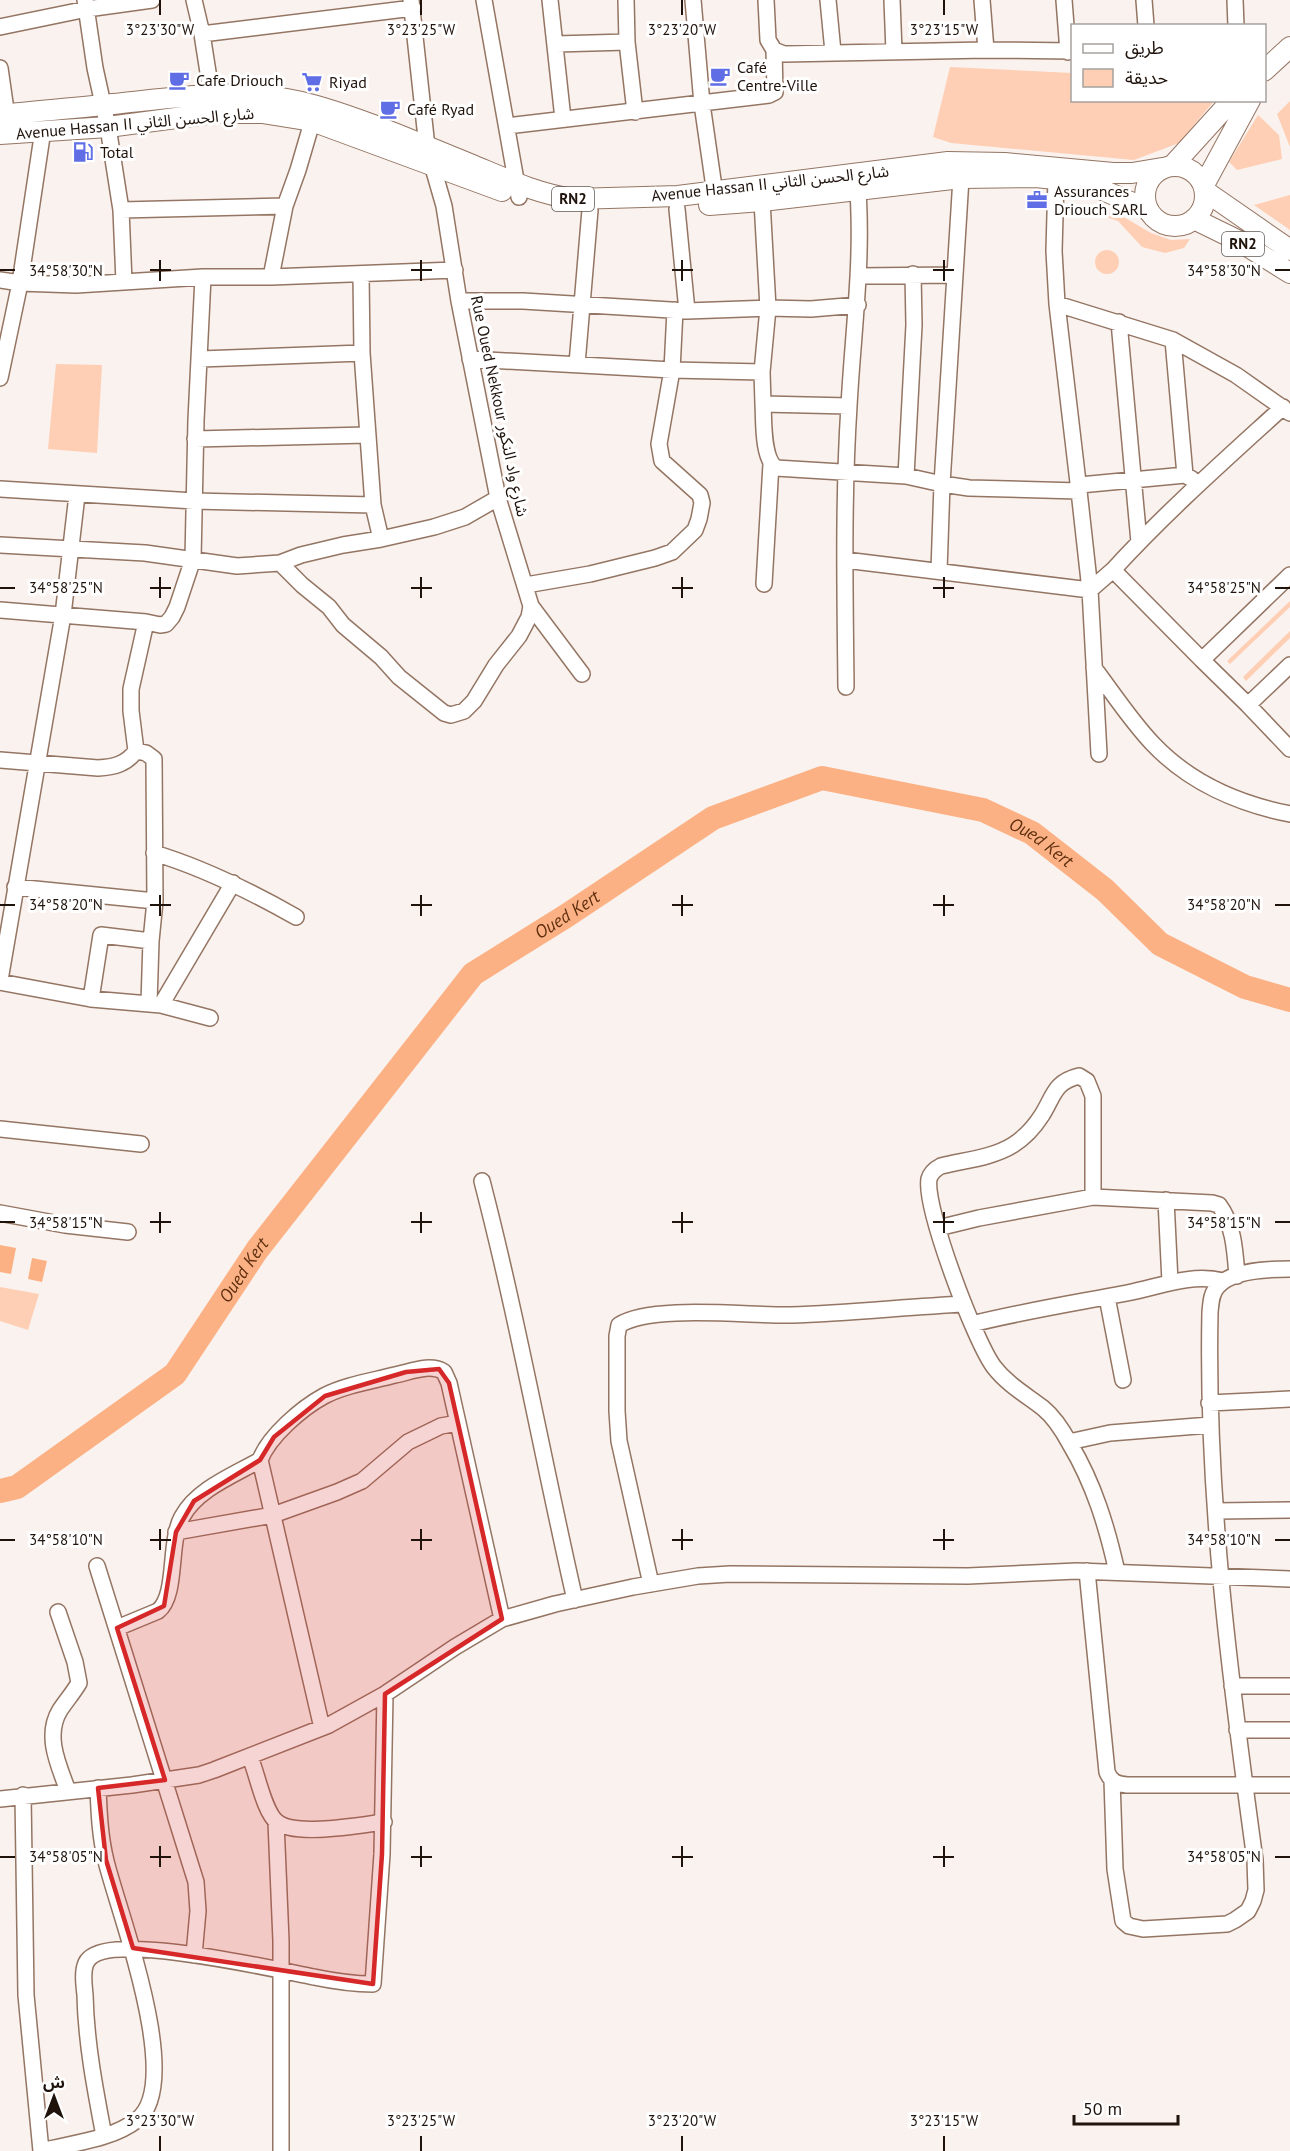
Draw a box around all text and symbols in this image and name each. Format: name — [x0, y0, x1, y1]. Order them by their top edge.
text: 3°23'30"W — [126, 20, 195, 39]
text: 3°23'25"W — [387, 20, 456, 39]
text: 3°23'20"W — [648, 20, 717, 39]
text: 3°23'15"W — [910, 20, 979, 39]
legend — [1071, 24, 1266, 102]
text: طريق — [1125, 36, 1164, 59]
place label: Café Centre-Ville — [737, 57, 818, 95]
cafe icon: Café Centre-Ville — [708, 64, 732, 88]
text: حديقة — [1125, 66, 1168, 89]
cafe icon: Cafe Driouch — [167, 68, 191, 92]
place label: Cafe Driouch — [196, 70, 284, 90]
supermarket icon: Riyad — [300, 70, 324, 94]
place label: Riyad — [329, 72, 367, 92]
cafe icon: Café Ryad — [378, 97, 402, 121]
place label: Café Ryad — [407, 99, 474, 119]
street label: Avenue Hassan II شارع الحسن الثاني — [15, 103, 255, 146]
fuel station icon: Total — [71, 140, 95, 164]
place label: Total — [100, 142, 134, 162]
street label: Avenue Hassan II شارع الحسن الثاني — [650, 161, 890, 208]
place label: Assurances Driouch SARL — [1054, 181, 1147, 219]
road number: RN2 — [552, 187, 594, 211]
office icon: Assurances Driouch SARL — [1025, 188, 1049, 212]
road number: RN2 — [1222, 232, 1264, 256]
text: 34°58'30"N — [29, 261, 103, 280]
text: 34°58'30"N — [1187, 261, 1261, 280]
street label: Rue Oued Nekkour شارع واد النکور — [464, 294, 533, 519]
text: 34°58'25"N — [29, 578, 103, 597]
text: 34°58'25"N — [1187, 578, 1261, 597]
water label: Oued Kert — [1006, 812, 1079, 873]
water label: Oued Kert — [530, 884, 605, 944]
text: 34°58'20"N — [29, 895, 103, 914]
text: 34°58'20"N — [1187, 895, 1261, 914]
text: 34°58'15"N — [29, 1213, 103, 1232]
text: 34°58'15"N — [1187, 1213, 1261, 1232]
water label: Oued Kert — [213, 1232, 274, 1307]
text: 34°58'10"N — [29, 1530, 103, 1549]
text: 34°58'10"N — [1187, 1530, 1261, 1549]
text: 34°58'05"N — [29, 1847, 103, 1866]
text: 34°58'05"N — [1187, 1847, 1261, 1866]
north arrow — [24, 2067, 84, 2127]
text: ش — [43, 2072, 65, 2092]
scale bar — [1074, 2088, 1178, 2126]
text: 50 m — [1083, 2097, 1122, 2120]
text: 3°23'30"W — [126, 2111, 195, 2130]
text: 3°23'25"W — [387, 2111, 456, 2130]
text: 3°23'20"W — [648, 2111, 717, 2130]
text: 3°23'15"W — [910, 2111, 979, 2130]

